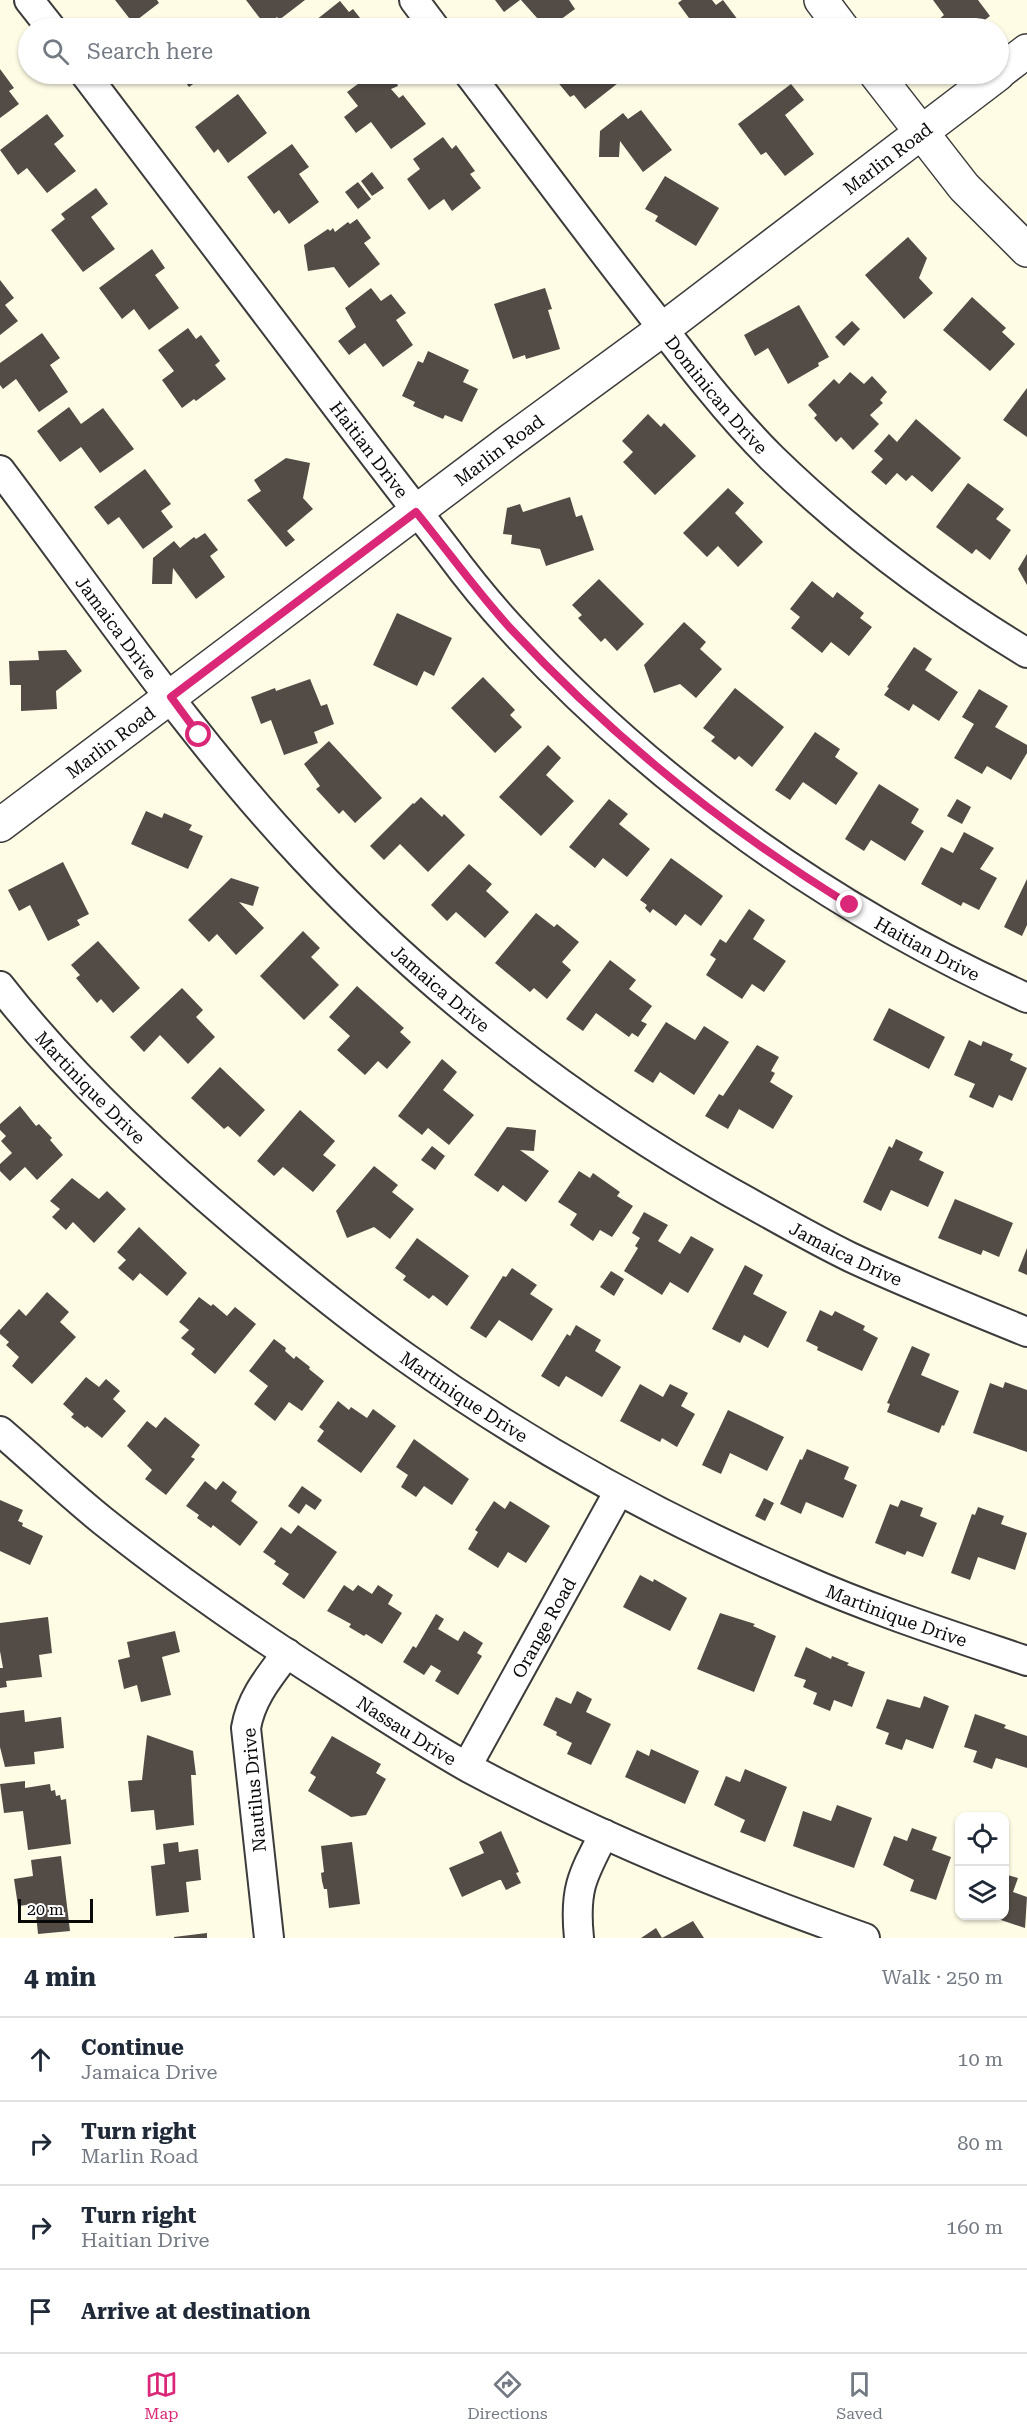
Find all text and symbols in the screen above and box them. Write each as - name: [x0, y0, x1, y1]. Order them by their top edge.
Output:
- search box: [18, 18, 1009, 84]
- icon: search: [39, 35, 72, 68]
- text: Search here: [87, 39, 213, 64]
- street label: Marlin Road: [839, 118, 936, 199]
- street label: Dominican Drive: [661, 331, 772, 458]
- street label: Haitian Drive: [326, 397, 413, 502]
- street label: Marlin Road: [450, 409, 548, 490]
- street label: Jamaica Drive: [72, 572, 162, 683]
- street label: Marlin Road: [62, 701, 159, 782]
- route start: [185, 721, 211, 747]
- route end: [836, 891, 862, 917]
- street label: Haitian Drive: [871, 912, 983, 985]
- street label: Jamaica Drive: [387, 940, 494, 1036]
- street label: Martinique Drive: [31, 1027, 150, 1148]
- street label: Jamaica Drive: [786, 1217, 906, 1290]
- street label: Martinique Drive: [396, 1347, 532, 1446]
- street label: Orange Road: [507, 1573, 580, 1682]
- street label: Martinique Drive: [823, 1580, 970, 1651]
- street label: Nassau Drive: [353, 1691, 461, 1769]
- street label: Nautilus Drive: [238, 1727, 270, 1853]
- map controls: [955, 1812, 1009, 1920]
- button: locate: [955, 1812, 1009, 1866]
- button: layers: [955, 1866, 1009, 1920]
- scale bar: [18, 1896, 93, 1924]
- text: 20 m: [27, 1900, 64, 1919]
- text: 4 min: [24, 1962, 96, 1992]
- text: Walk · 250 m: [882, 1965, 1003, 1989]
- text: Continue: [81, 2035, 184, 2060]
- icon: ahead: [24, 2043, 57, 2076]
- text: 10 m: [957, 2047, 1003, 2071]
- text: Jamaica Drive: [81, 2060, 217, 2084]
- text: Turn right: [81, 2119, 196, 2144]
- icon: right: [24, 2127, 57, 2160]
- text: 80 m: [957, 2131, 1003, 2155]
- text: Marlin Road: [81, 2144, 199, 2168]
- text: Turn right: [81, 2203, 196, 2228]
- icon: right: [24, 2211, 57, 2244]
- text: 160 m: [946, 2215, 1003, 2239]
- text: Haitian Drive: [81, 2228, 210, 2252]
- icon: arrive: [24, 2295, 57, 2328]
- text: Arrive at destination: [81, 2299, 310, 2324]
- tab: Map: [144, 2368, 179, 2423]
- tab: Directions: [467, 2368, 548, 2423]
- tab: Saved: [836, 2368, 883, 2423]

